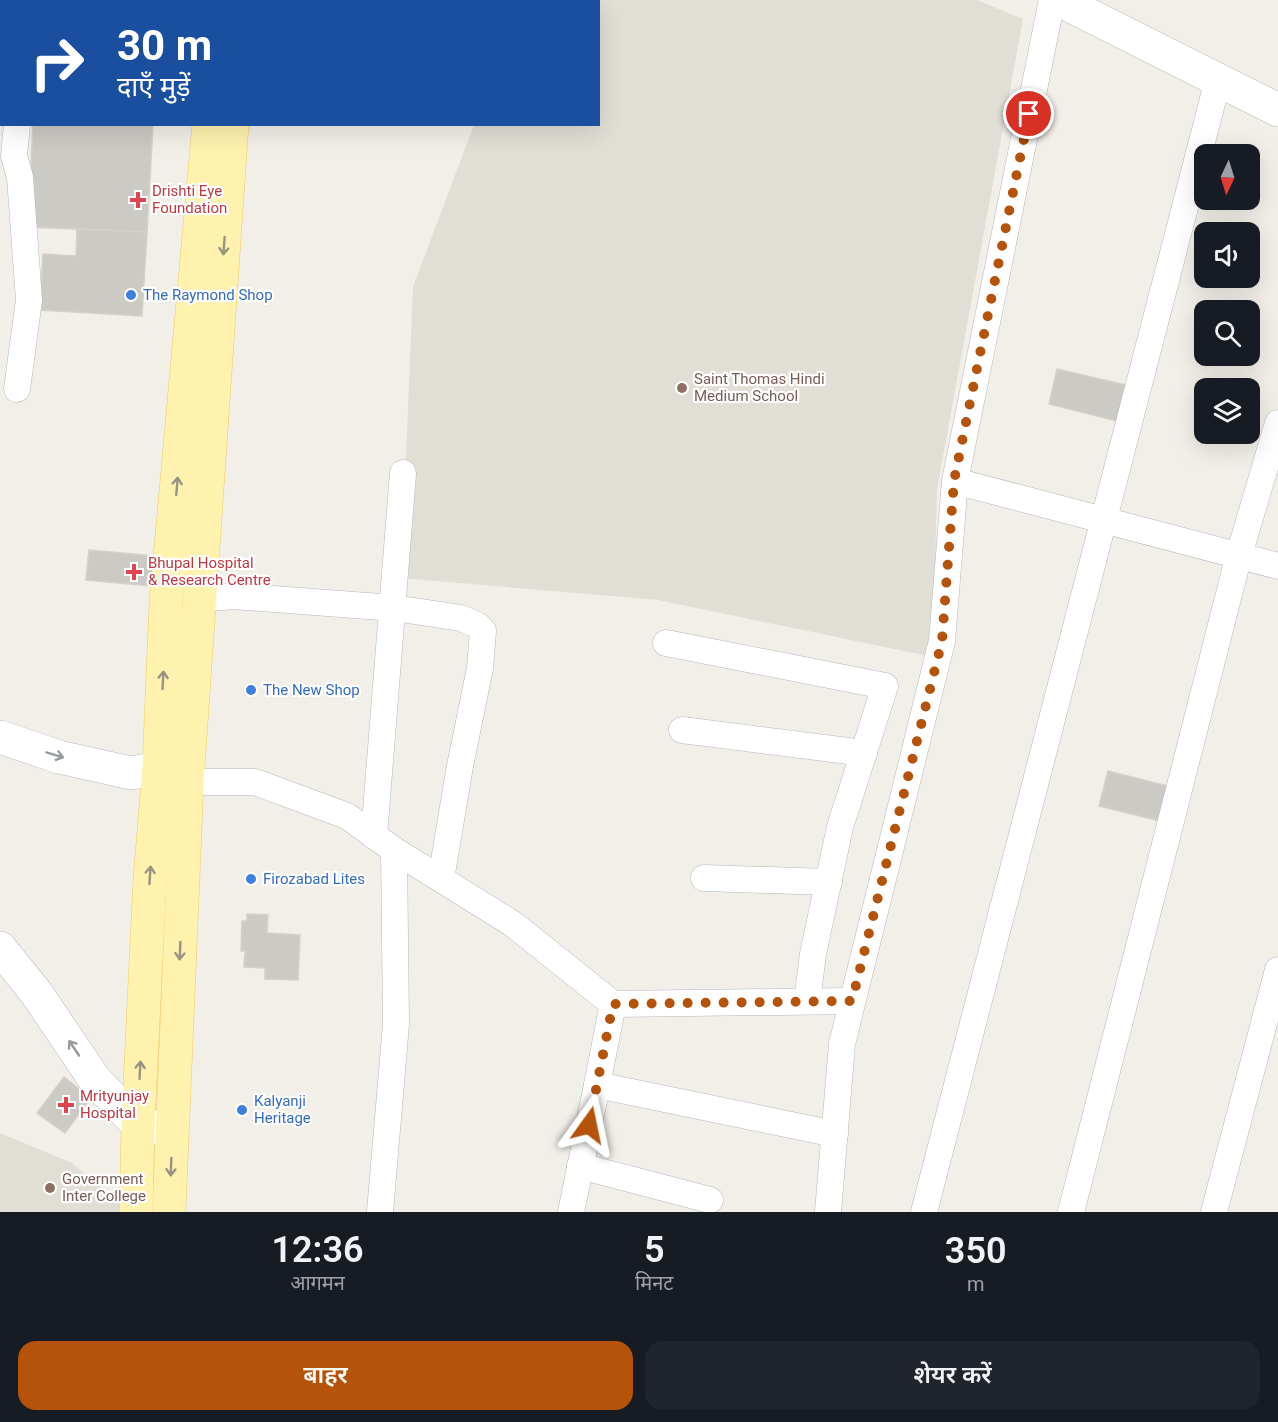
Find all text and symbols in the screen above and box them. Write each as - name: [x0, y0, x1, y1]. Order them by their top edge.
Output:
- text: 30 m: [117, 21, 212, 70]
- icon: right: [18, 24, 96, 102]
- text: दाएँ मुड़ें: [117, 71, 191, 103]
- pin: [1003, 88, 1054, 139]
- icon: arrive: [1012, 97, 1045, 130]
- north arrow: [1194, 144, 1260, 210]
- map controls: [1194, 144, 1260, 444]
- place label: Drishti Eye Foundation: [152, 182, 227, 217]
- marker: Drishti Eye Foundation: [129, 191, 147, 209]
- button: sound: [1194, 222, 1260, 288]
- one-way arrow: [218, 235, 229, 255]
- place label: The Raymond Shop: [143, 286, 273, 304]
- marker: The Raymond Shop: [124, 288, 138, 302]
- button: search: [1194, 300, 1260, 366]
- place label: Saint Thomas Hindi Medium School: [694, 370, 825, 405]
- button: layers: [1194, 378, 1260, 444]
- marker: Saint Thomas Hindi Medium School: [675, 381, 689, 395]
- one-way arrow: [172, 476, 183, 496]
- place label: Bhupal Hospital & Research Centre: [148, 554, 271, 589]
- marker: Bhupal Hospital & Research Centre: [125, 563, 143, 581]
- one-way arrow: [157, 671, 168, 691]
- place label: The New Shop: [263, 681, 360, 699]
- marker: The New Shop: [244, 683, 258, 697]
- one-way arrow: [45, 751, 64, 762]
- one-way arrow: [145, 865, 156, 885]
- place label: Firozabad Lites: [263, 870, 365, 888]
- marker: Firozabad Lites: [244, 872, 258, 886]
- one-way arrow: [174, 941, 185, 961]
- one-way arrow: [67, 1040, 79, 1057]
- one-way arrow: [135, 1060, 146, 1080]
- place label: Mrityunjay Hospital: [80, 1087, 149, 1122]
- place label: Kalyanji Heritage: [254, 1092, 311, 1127]
- position arrow: [557, 1093, 621, 1157]
- marker: Mrityunjay Hospital: [57, 1096, 75, 1114]
- marker: Kalyanji Heritage: [235, 1103, 249, 1117]
- one-way arrow: [165, 1157, 177, 1177]
- place label: Government Inter College: [62, 1170, 146, 1205]
- marker: Government Inter College: [43, 1181, 57, 1195]
- text: 12:36: [271, 1229, 364, 1271]
- text: 5: [644, 1229, 664, 1271]
- text: 350: [945, 1230, 1007, 1272]
- text: आगमन: [290, 1271, 345, 1295]
- text: मिनट: [635, 1271, 673, 1295]
- text: m: [967, 1272, 984, 1296]
- button: बाहर: [18, 1341, 633, 1410]
- button: शेयर करें: [645, 1341, 1260, 1410]

